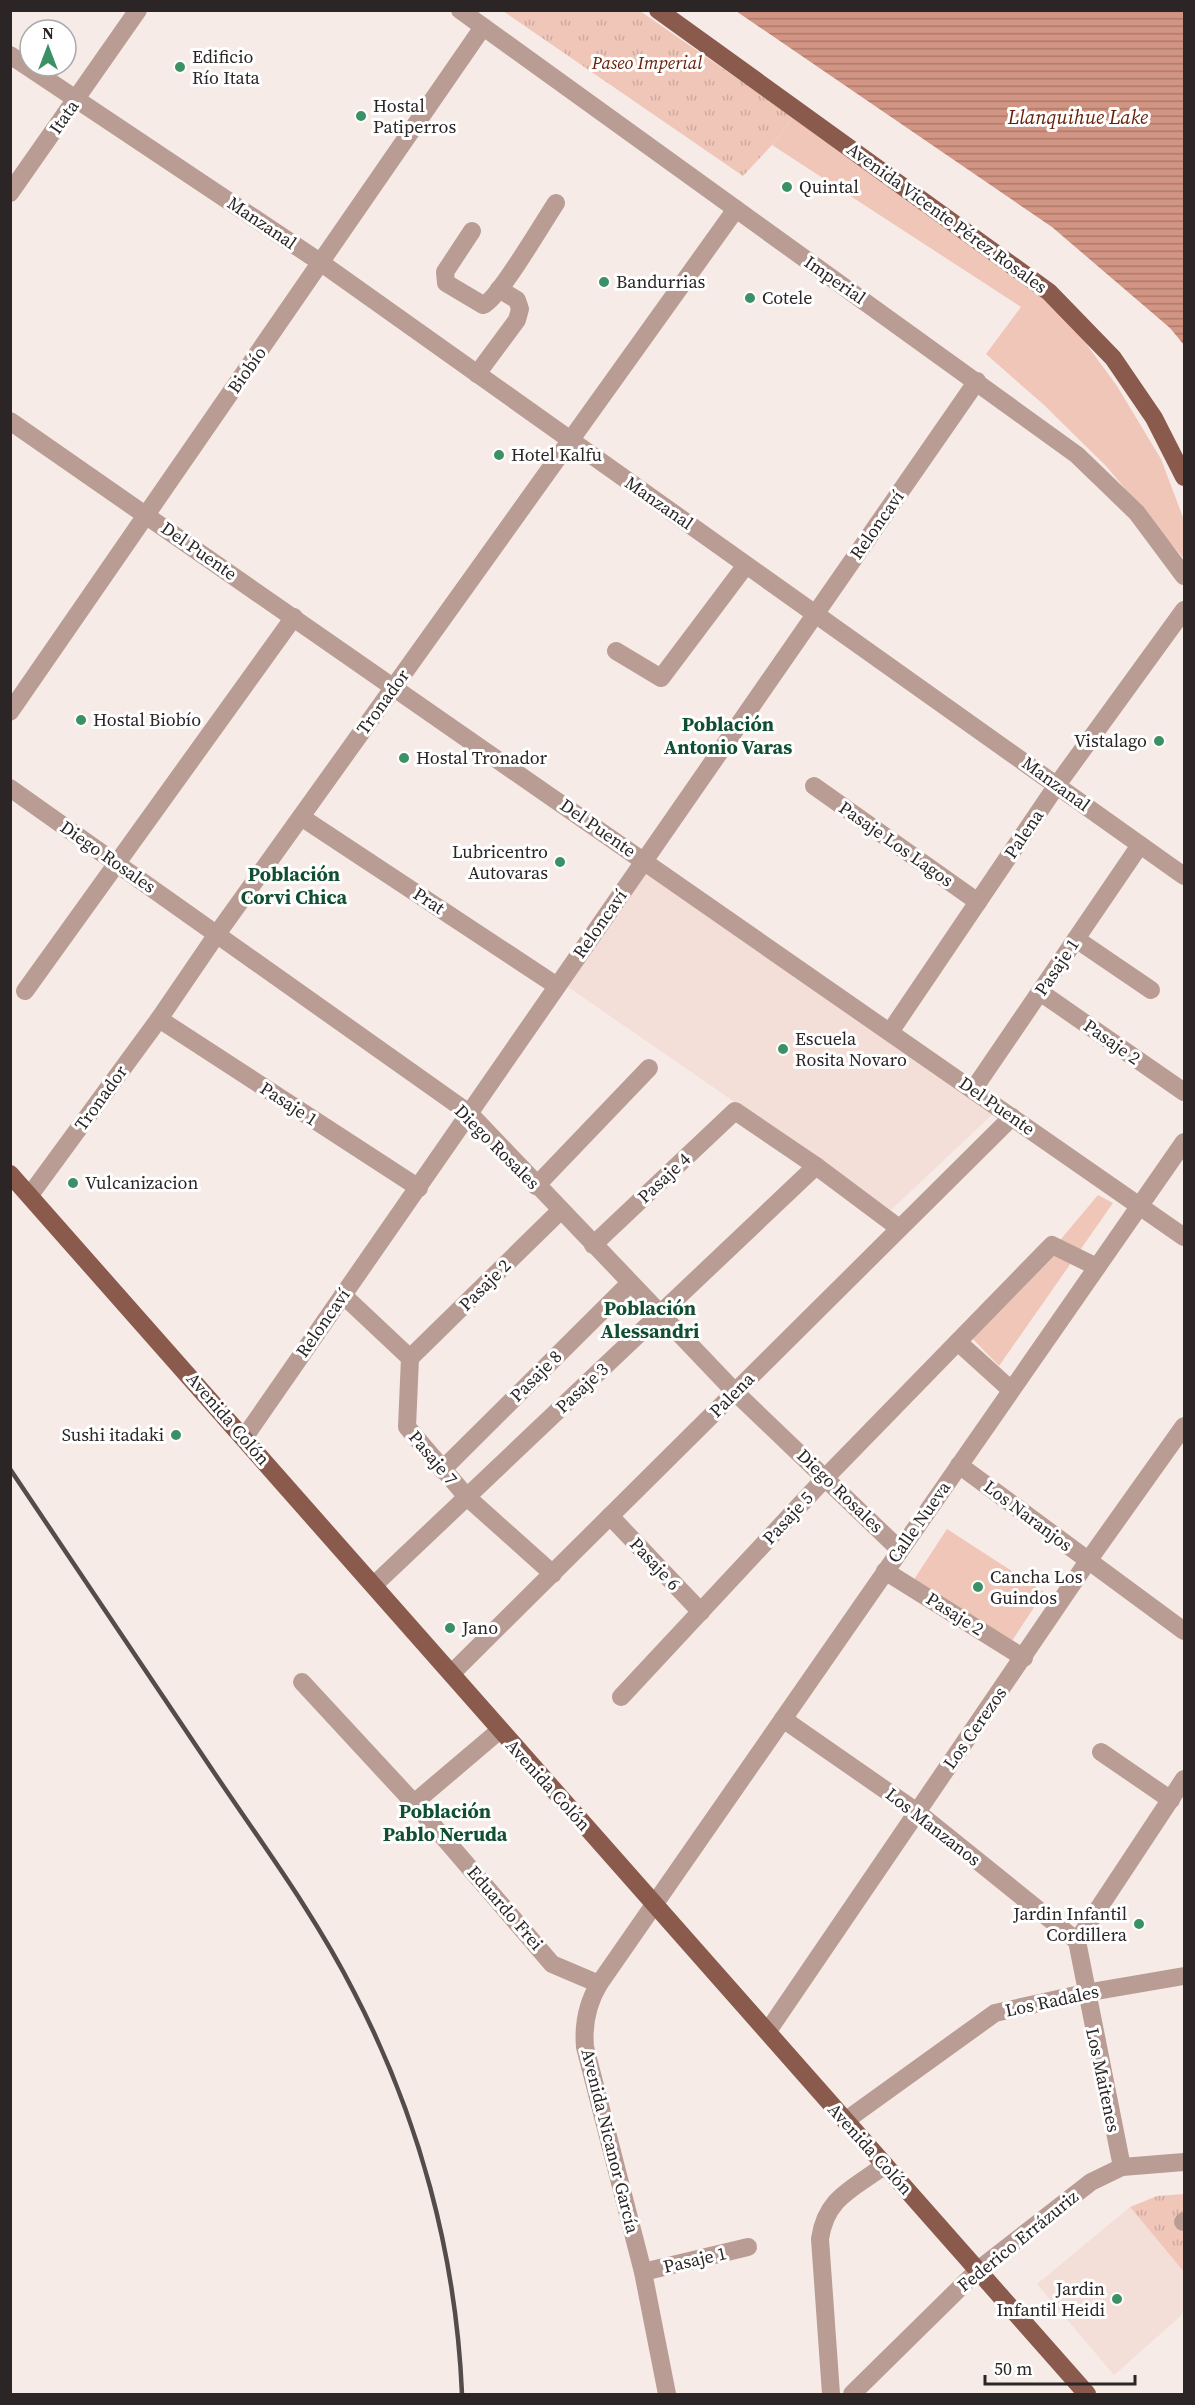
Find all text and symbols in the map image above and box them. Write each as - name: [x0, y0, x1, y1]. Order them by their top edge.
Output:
- north arrow: [18, 18, 78, 78]
- text: N: [42, 22, 54, 44]
- place label: Edificio Río Itata: [192, 44, 261, 90]
- park label: Paseo Imperial: [591, 50, 702, 75]
- marker: Edificio Río Itata: [173, 60, 187, 74]
- place label: Hostal Patiperros: [373, 93, 456, 139]
- street label: Itata: [43, 94, 85, 139]
- water label: Llanquihue Lake: [1007, 103, 1148, 131]
- marker: Hostal Patiperros: [354, 109, 368, 123]
- street label: Avenida Vicente Pérez Rosales: [842, 136, 1053, 299]
- place label: Quintal: [799, 174, 859, 199]
- marker: Quintal: [780, 180, 794, 194]
- street label: Manzanal: [223, 190, 302, 255]
- street label: Imperial: [800, 249, 871, 310]
- place label: Bandurrias: [616, 269, 706, 294]
- marker: Bandurrias: [597, 275, 611, 289]
- place label: Cotele: [762, 285, 812, 310]
- marker: Cotele: [743, 291, 757, 305]
- street label: Biobío: [221, 341, 272, 398]
- place label: Hotel Kalfu: [511, 442, 602, 467]
- marker: Hotel Kalfu: [492, 448, 506, 462]
- street label: Manzanal: [620, 470, 699, 535]
- street label: Reloncaví: [844, 485, 909, 564]
- street label: Del Puente: [156, 515, 242, 586]
- street label: Tronador: [350, 664, 415, 740]
- place label: Hostal Biobío: [93, 707, 201, 732]
- district label: Población Antonio Varas: [664, 710, 792, 761]
- marker: Hostal Biobío: [74, 713, 88, 727]
- place label: Vistalago: [1074, 728, 1147, 753]
- marker: Vistalago: [1152, 734, 1166, 748]
- place label: Hostal Tronador: [416, 745, 548, 770]
- street label: Manzanal: [1017, 750, 1095, 817]
- marker: Hostal Tronador: [397, 751, 411, 765]
- street label: Del Puente: [555, 792, 641, 863]
- street label: Pasaje Los Lagos: [834, 795, 959, 892]
- street label: Palena: [998, 804, 1050, 863]
- street label: Diego Rosales: [56, 814, 161, 899]
- place label: Lubricentro Autovaras: [452, 839, 548, 885]
- marker: Lubricentro Autovaras: [553, 855, 567, 869]
- district label: Población Corvi Chica: [241, 860, 348, 911]
- street label: Prat: [409, 881, 450, 920]
- street label: Reloncaví: [567, 884, 632, 963]
- street label: Pasaje 1: [1028, 933, 1085, 1000]
- street label: Pasaje 2: [1079, 1013, 1146, 1070]
- place label: Escuela Rosita Novaro: [795, 1026, 907, 1072]
- marker: Escuela Rosita Novaro: [776, 1042, 790, 1056]
- street label: Tronador: [68, 1060, 133, 1136]
- street label: Del Puente: [954, 1070, 1040, 1141]
- street label: Pasaje 1: [256, 1076, 323, 1132]
- street label: Diego Rosales: [449, 1098, 546, 1195]
- street label: Pasaje 4: [632, 1147, 696, 1209]
- place label: Vulcanizacion: [85, 1170, 198, 1195]
- marker: Vulcanizacion: [66, 1176, 80, 1190]
- street label: Pasaje 2: [453, 1253, 516, 1316]
- street label: Reloncaví: [290, 1283, 355, 1362]
- district label: Población Alessandri: [601, 1294, 699, 1345]
- street label: Pasaje 8: [504, 1344, 567, 1407]
- street label: Pasaje 3: [550, 1357, 614, 1419]
- street label: Palena: [704, 1366, 760, 1423]
- street label: Avenida Colón: [181, 1367, 276, 1471]
- place label: Sushi itadaki: [62, 1422, 164, 1447]
- street label: Pasaje 7: [403, 1425, 464, 1490]
- marker: Sushi itadaki: [169, 1428, 183, 1442]
- street label: Diego Rosales: [792, 1443, 889, 1538]
- street label: Los Naranjos: [979, 1474, 1078, 1557]
- street label: Calle Nueva: [881, 1475, 956, 1568]
- street label: Pasaje 5: [757, 1486, 819, 1550]
- street label: Pasaje 6: [624, 1532, 686, 1596]
- place label: Cancha Los Guindos: [990, 1564, 1083, 1610]
- marker: Cancha Los Guindos: [971, 1580, 985, 1594]
- street label: Pasaje 2: [921, 1586, 989, 1641]
- place label: Jano: [461, 1615, 498, 1640]
- marker: Jano: [443, 1621, 457, 1635]
- street label: Los Cerezos: [937, 1681, 1012, 1774]
- street label: Avenida Colón: [500, 1733, 596, 1836]
- street label: Los Manzanos: [881, 1782, 986, 1872]
- district label: Población Pablo Neruda: [383, 1797, 508, 1848]
- street label: Eduardo Frei: [462, 1860, 549, 1955]
- place label: Jardin Infantil Cordillera: [1012, 1901, 1128, 1947]
- marker: Jardin Infantil Cordillera: [1132, 1917, 1146, 1931]
- street label: Los Radales: [1003, 1978, 1101, 2023]
- street label: Los Maitenes: [1080, 2025, 1127, 2134]
- street label: Avenida Nicanor García: [575, 2046, 646, 2237]
- street label: Avenida Colón: [822, 2097, 918, 2200]
- street label: Federico Errázuriz: [952, 2184, 1083, 2297]
- street label: Pasaje 1: [661, 2240, 729, 2279]
- place label: Jardin Infantil Heidi: [996, 2276, 1105, 2322]
- marker: Jardin Infantil Heidi: [1110, 2292, 1124, 2306]
- scale bar: [985, 2348, 1135, 2386]
- text: 50 m: [994, 2356, 1032, 2381]

